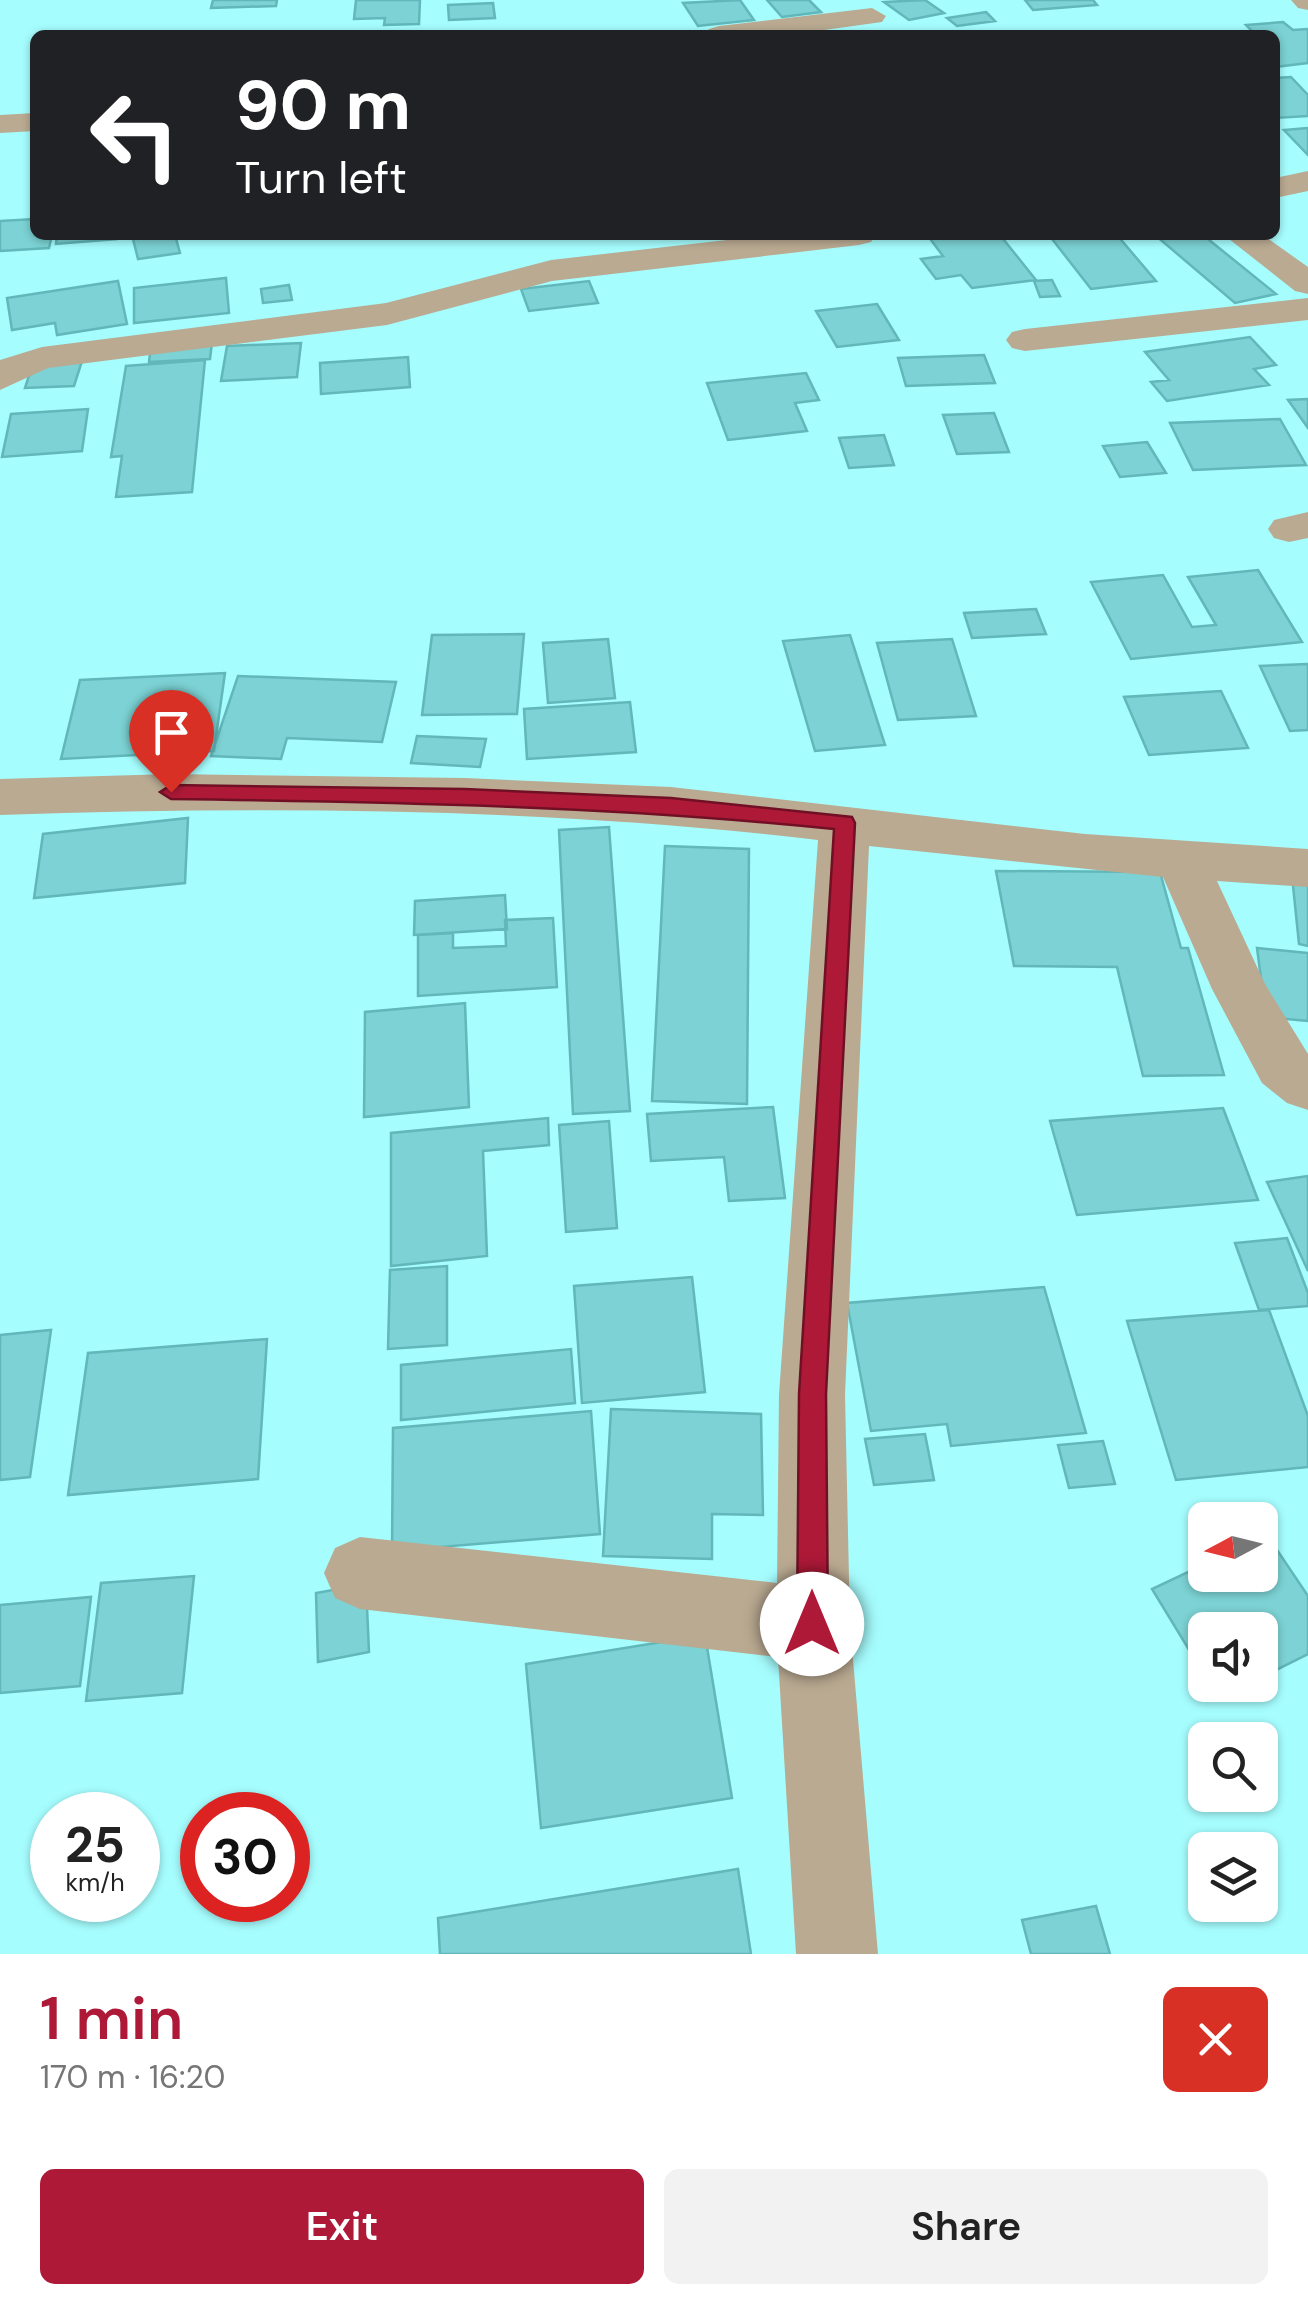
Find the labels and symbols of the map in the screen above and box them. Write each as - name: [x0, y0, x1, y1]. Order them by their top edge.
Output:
- pin: [129, 690, 214, 793]
- north arrow: [1188, 1502, 1278, 1592]
- position arrow: [760, 1572, 864, 1676]
- speed limit sign: 30: [180, 1792, 310, 1922]

